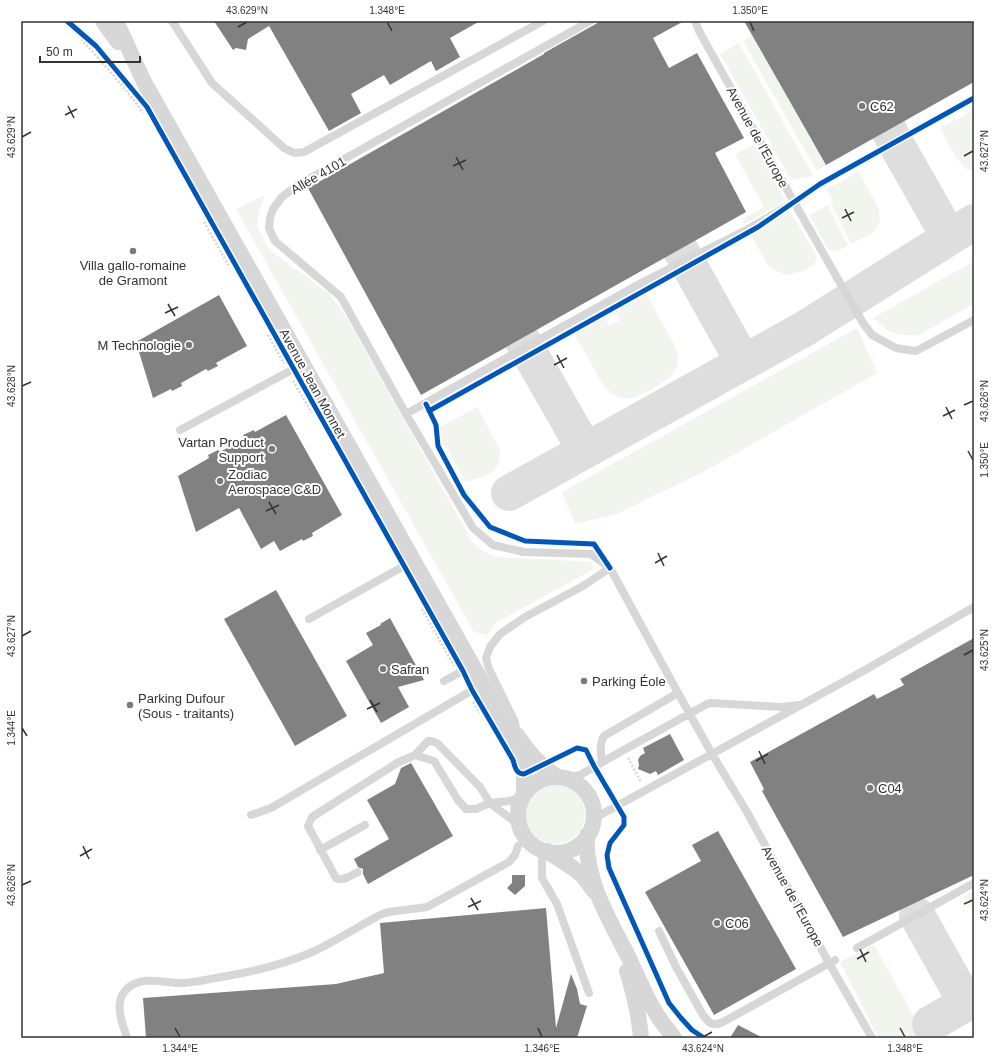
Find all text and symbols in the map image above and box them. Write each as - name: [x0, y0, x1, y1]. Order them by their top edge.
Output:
- text: 43.629°N: [226, 5, 268, 16]
- text: 1.348°E: [369, 5, 405, 16]
- text: 1.350°E: [732, 5, 768, 16]
- scale bar: [40, 38, 140, 64]
- text: 50 m: [46, 45, 73, 59]
- street label: Avenue de l'Europe: [724, 84, 791, 190]
- place label: C62: [870, 99, 894, 114]
- marker: C62: [857, 101, 867, 111]
- text: 43.629°N: [6, 116, 17, 158]
- text: 43.627°N: [979, 130, 990, 172]
- street label: Allée 4101: [288, 154, 349, 197]
- marker: Villa gallo-romaine de Gramont: [128, 246, 138, 256]
- place label: Villa gallo-romaine de Gramont: [80, 258, 186, 288]
- street label: Avenue Jean Monnet: [276, 326, 349, 441]
- place label: M Technologie: [97, 338, 181, 353]
- marker: M Technologie: [184, 340, 194, 350]
- text: 43.628°N: [6, 365, 17, 407]
- text: 43.626°N: [979, 380, 990, 422]
- place label: Vartan Product Support: [178, 435, 264, 465]
- text: 1.350°E: [979, 442, 990, 478]
- marker: Vartan Product Support: [267, 444, 277, 454]
- place label: Zodiac Aerospace C&D: [228, 467, 321, 497]
- marker: Zodiac Aerospace C&D: [215, 476, 225, 486]
- text: 43.627°N: [6, 615, 17, 657]
- text: 43.625°N: [979, 629, 990, 671]
- place label: Safran: [391, 662, 429, 677]
- marker: Safran: [378, 664, 388, 674]
- place label: Parking Éole: [592, 674, 666, 689]
- marker: Parking Éole: [579, 676, 589, 686]
- place label: Parking Dufour (Sous - traitants): [138, 691, 234, 721]
- marker: Parking Dufour (Sous - traitants): [125, 700, 135, 710]
- text: 1.344°E: [6, 710, 17, 746]
- place label: C04: [878, 781, 902, 796]
- marker: C04: [865, 783, 875, 793]
- street label: Avenue de l'Europe: [759, 843, 826, 949]
- text: 43.626°N: [6, 864, 17, 906]
- text: 43.624°N: [979, 879, 990, 921]
- place label: C06: [725, 916, 749, 931]
- marker: C06: [712, 918, 722, 928]
- text: 1.344°E: [162, 1043, 198, 1054]
- text: 1.346°E: [524, 1043, 560, 1054]
- text: 43.624°N: [682, 1043, 724, 1054]
- text: 1.348°E: [887, 1043, 923, 1054]

